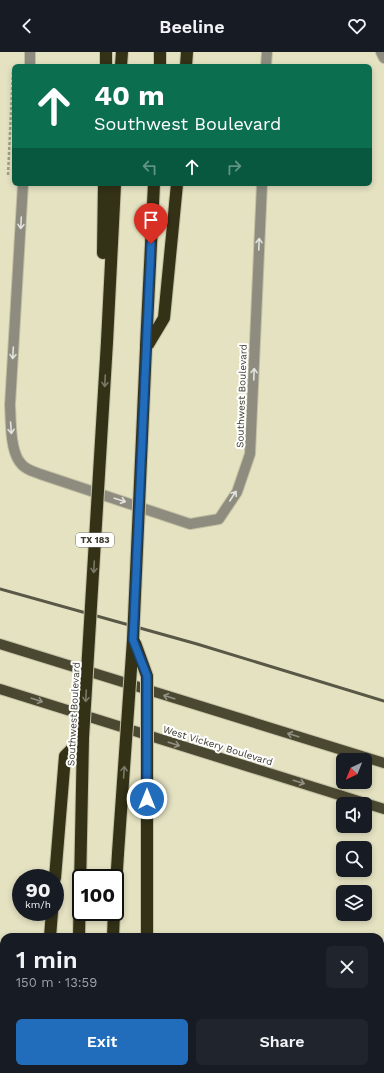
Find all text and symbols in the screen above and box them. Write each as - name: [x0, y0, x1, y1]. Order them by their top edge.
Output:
- icon: back: [16, 15, 38, 37]
- icon: heart: [346, 15, 368, 37]
- text: Beeline: [159, 16, 225, 37]
- text: 40 m: [94, 79, 164, 112]
- icon: ahead: [28, 80, 80, 132]
- text: Southwest Boulevard: [94, 113, 281, 134]
- icon: left: [139, 156, 161, 178]
- icon: ahead: [181, 156, 203, 178]
- icon: right: [223, 156, 245, 178]
- pin: [134, 203, 168, 244]
- icon: arrive: [140, 209, 162, 231]
- one-way arrow: [17, 216, 24, 229]
- one-way arrow: [255, 238, 263, 251]
- street label: Southwest Boulevard: [234, 344, 249, 448]
- one-way arrow: [9, 346, 17, 359]
- one-way arrow: [250, 368, 257, 381]
- one-way arrow: [101, 374, 108, 387]
- one-way arrow: [8, 421, 15, 434]
- one-way arrow: [229, 491, 238, 502]
- one-way arrow: [113, 497, 125, 505]
- road number: TX 183: [76, 533, 114, 547]
- one-way arrow: [90, 560, 97, 573]
- street label: Southwest Boulevard: [65, 662, 82, 766]
- one-way arrow: [82, 689, 90, 702]
- one-way arrow: [163, 693, 176, 700]
- one-way arrow: [31, 697, 43, 705]
- street label: West Vickery Boulevard: [162, 724, 274, 767]
- one-way arrow: [287, 731, 300, 738]
- one-way arrow: [168, 741, 181, 748]
- north arrow: [336, 753, 372, 789]
- map controls: [336, 753, 372, 921]
- one-way arrow: [120, 766, 127, 779]
- position arrow: [126, 778, 168, 820]
- one-way arrow: [292, 779, 305, 786]
- button: sound: [336, 797, 372, 833]
- button: search: [336, 841, 372, 877]
- speed limit sign: 100: [72, 869, 124, 921]
- text: 90: [25, 878, 51, 902]
- button: layers: [336, 885, 372, 921]
- text: km/h: [25, 899, 51, 910]
- text: 1 min: [16, 946, 78, 974]
- button: close: [326, 946, 368, 988]
- text: 150 m · 13:59: [16, 975, 97, 990]
- button: Exit: [16, 1019, 188, 1065]
- button: Share: [196, 1019, 368, 1065]

